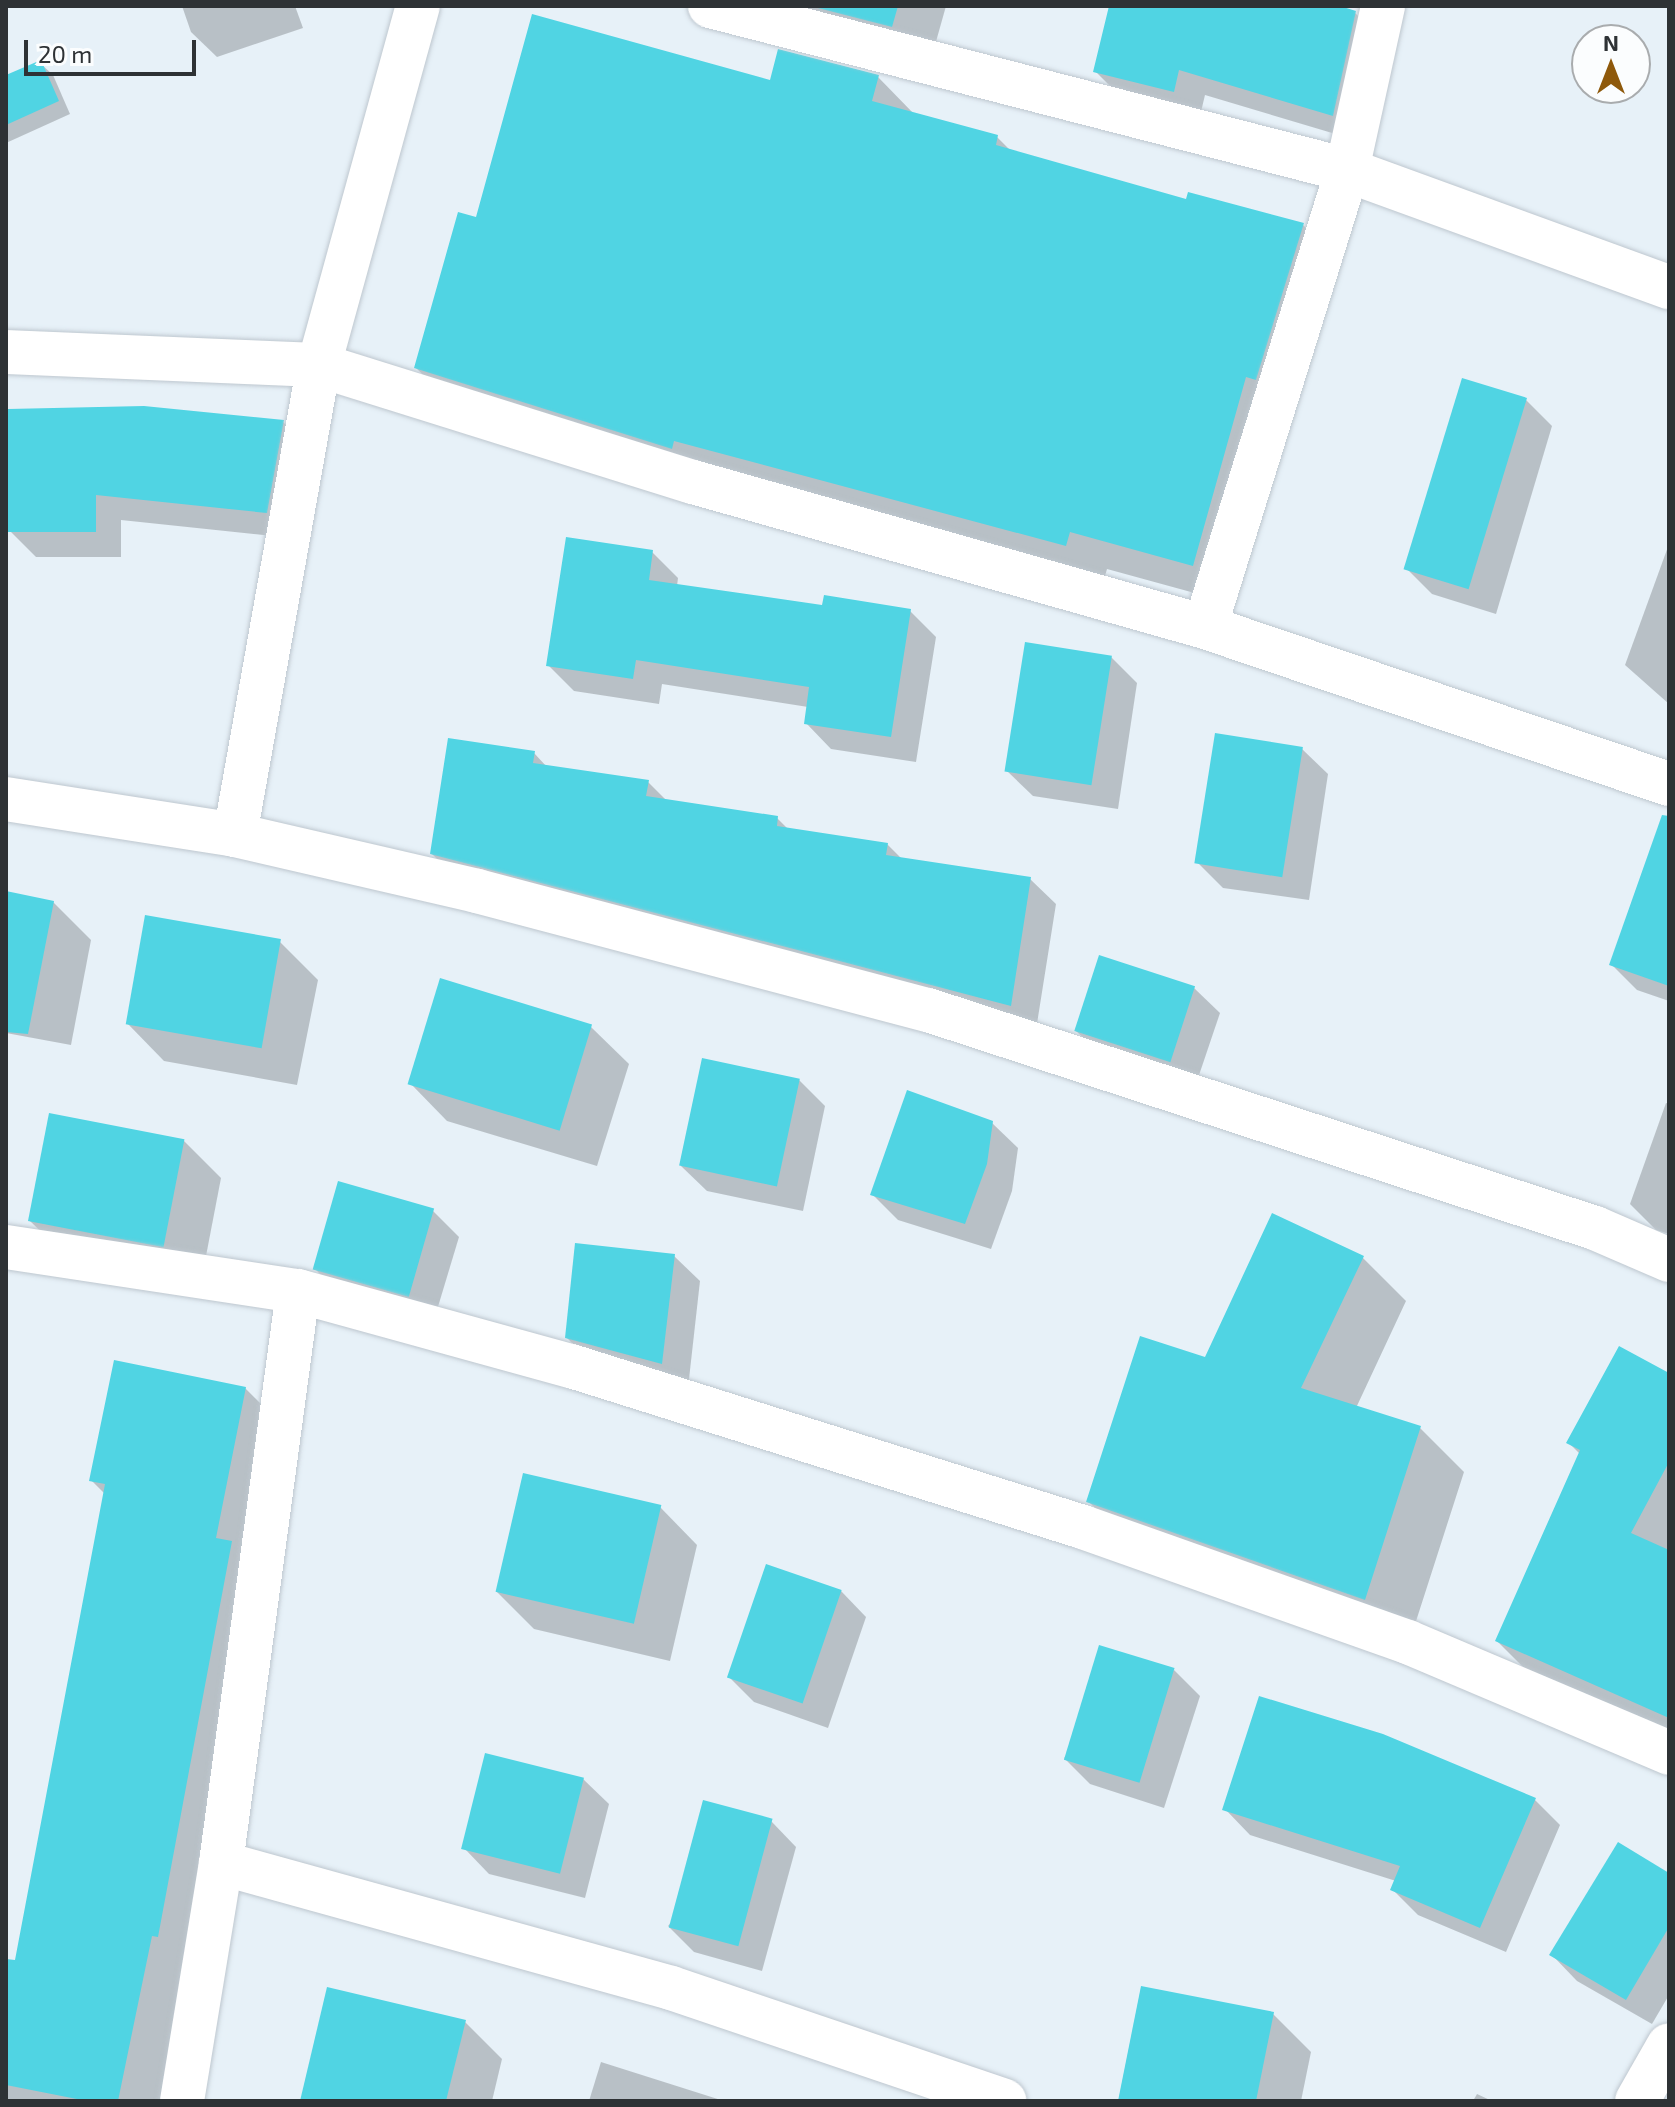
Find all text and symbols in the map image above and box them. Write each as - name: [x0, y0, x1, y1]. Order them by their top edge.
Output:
- scale bar: [28, 24, 200, 74]
- north arrow: [1571, 24, 1651, 104]
- text: N: [1603, 29, 1619, 55]
- text: 20 m: [38, 39, 92, 68]

